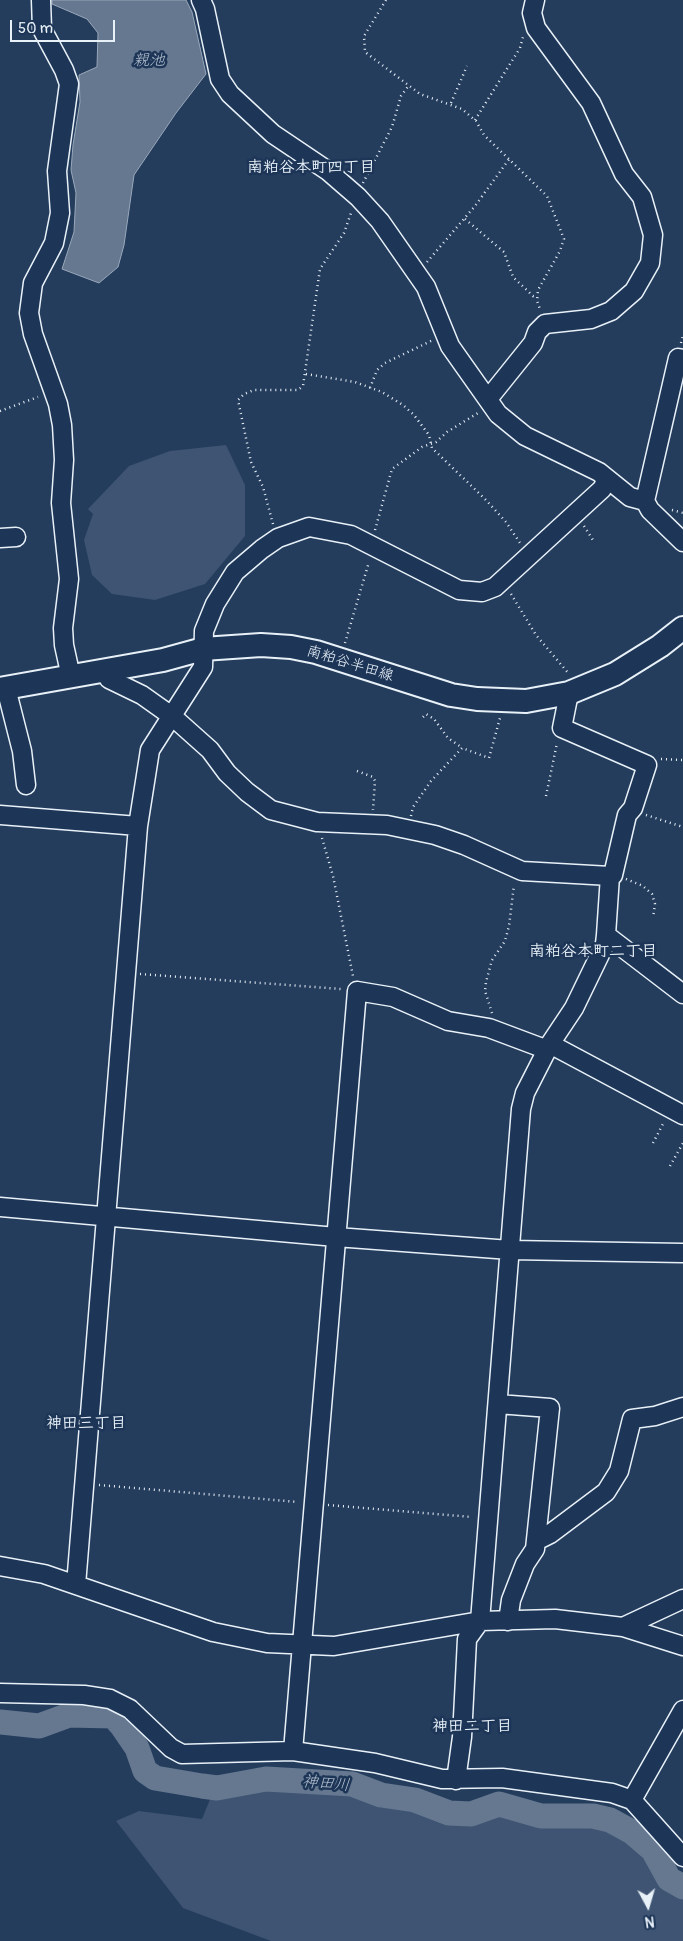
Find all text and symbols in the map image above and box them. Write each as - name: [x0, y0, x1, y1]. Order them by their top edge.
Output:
- scale bar: [12, 10, 118, 42]
- text: 50 m: [18, 19, 53, 38]
- water label: 親池: [133, 51, 165, 71]
- district label: 南粕谷本町四丁目: [247, 158, 375, 178]
- street label: 南粕谷半田線: [304, 642, 396, 686]
- district label: 南粕谷本町二丁目: [529, 942, 657, 962]
- district label: 神田三丁目: [46, 1414, 126, 1434]
- district label: 神田二丁目: [432, 1717, 512, 1737]
- water label: 神田川: [301, 1772, 351, 1796]
- north arrow: [623, 1881, 673, 1931]
- text: N: [644, 1912, 655, 1930]

